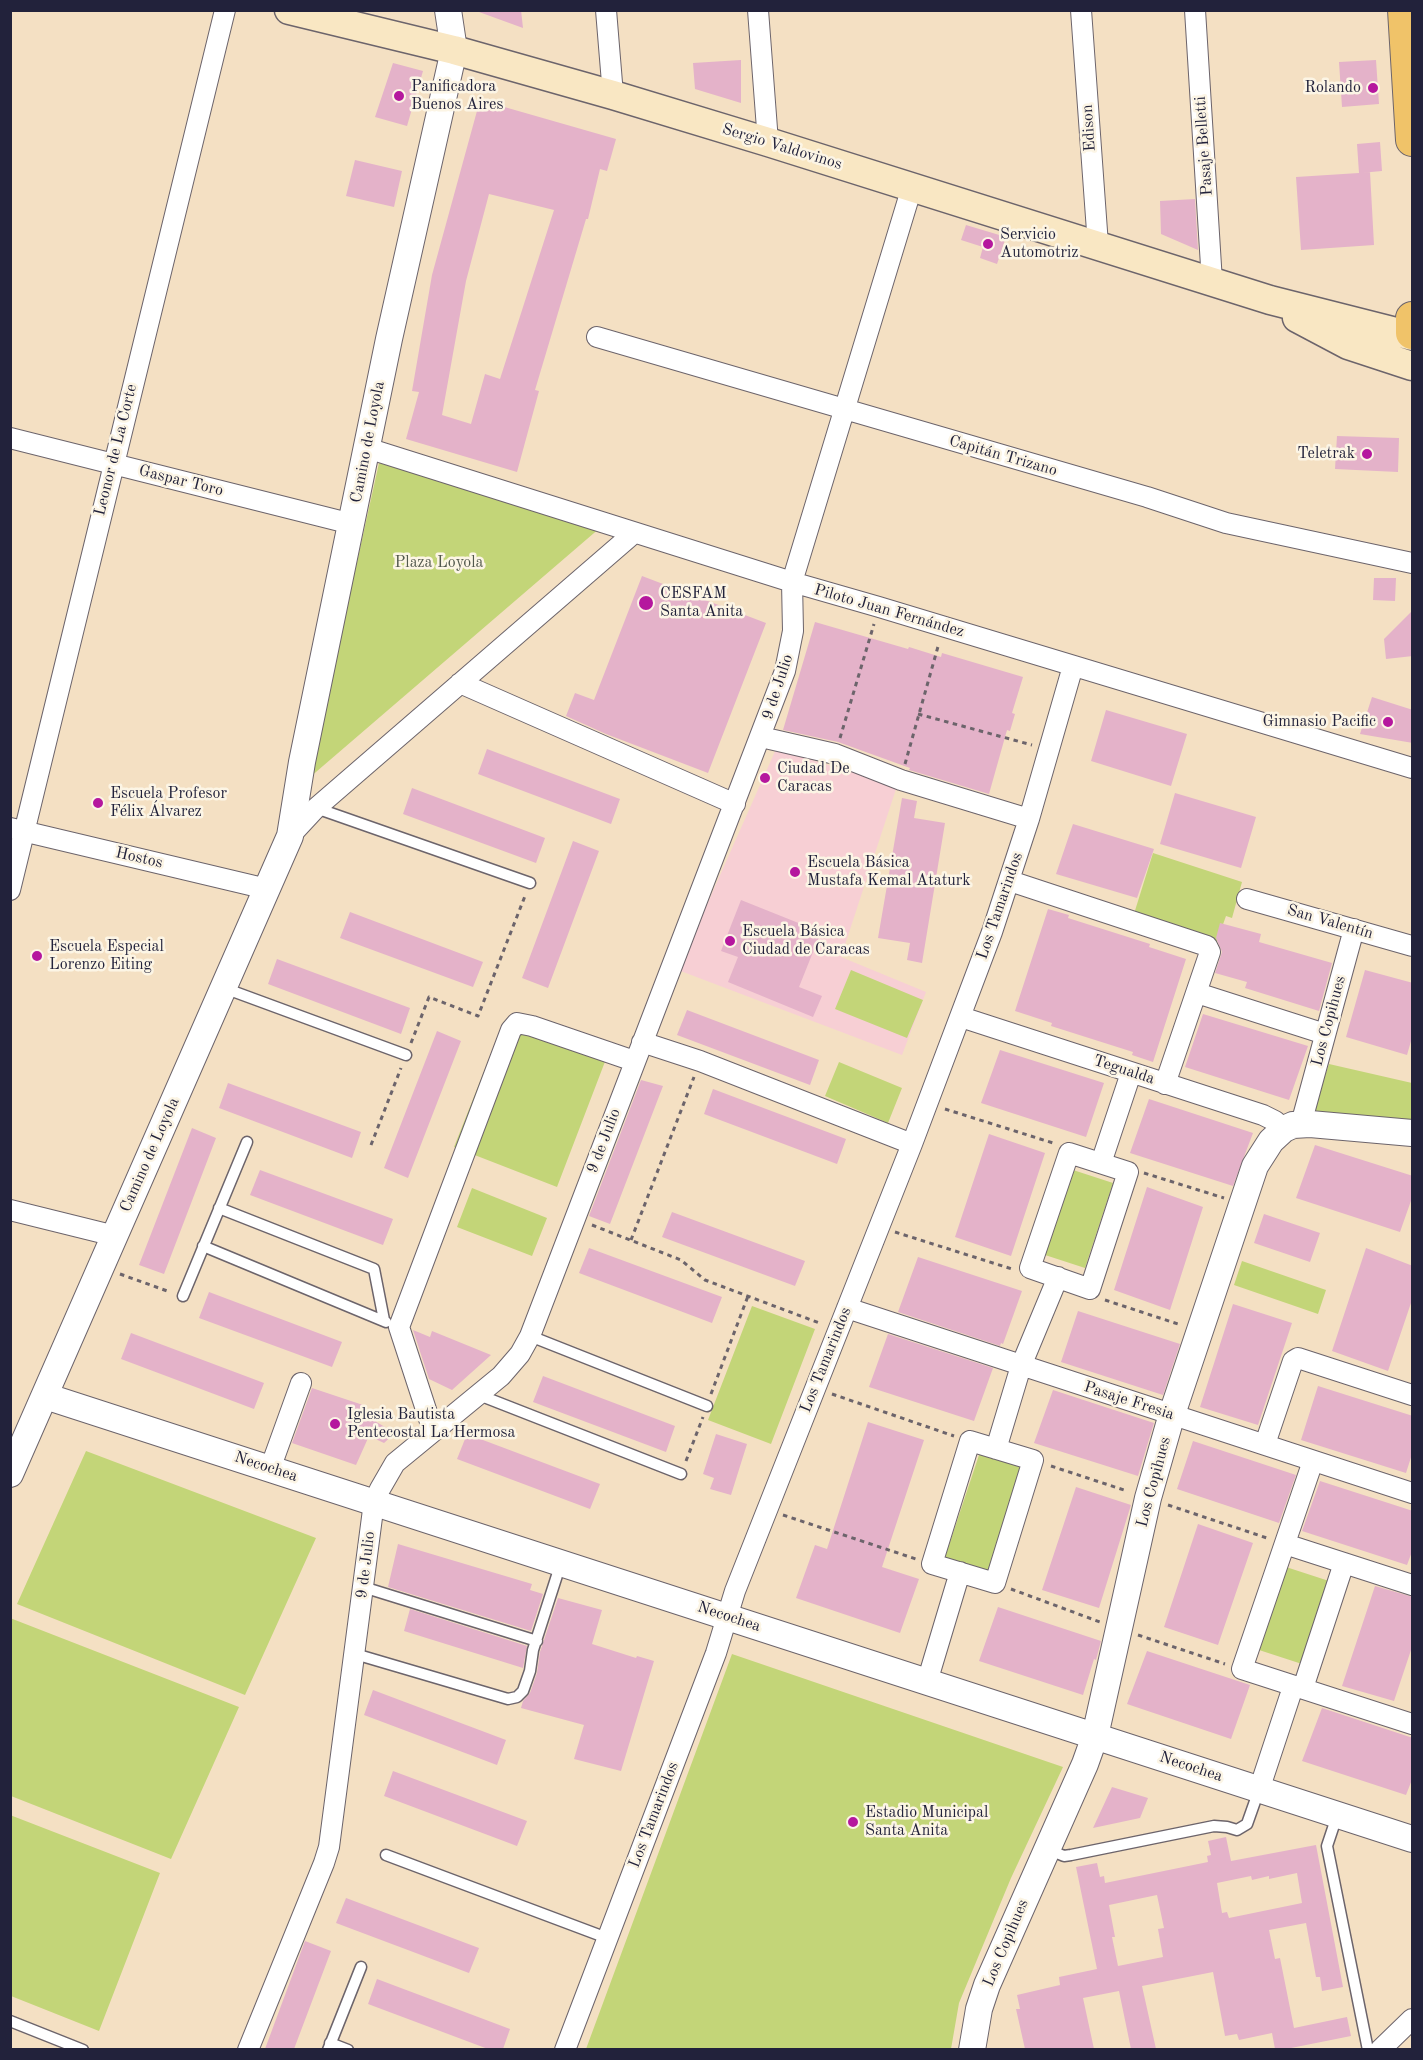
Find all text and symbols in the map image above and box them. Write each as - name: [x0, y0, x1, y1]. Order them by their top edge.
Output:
- place label: Panificadora Buenos Aires: [411, 77, 503, 115]
- place label: Rolando: [1304, 78, 1361, 98]
- marker: Rolando: [1366, 81, 1380, 95]
- marker: Panificadora Buenos Aires: [392, 89, 406, 103]
- street label: Pasaje Belletti: [1191, 96, 1217, 196]
- street label: Edison: [1078, 104, 1100, 152]
- street label: Sergio Valdovinos: [720, 120, 844, 174]
- place label: Servicio Automotriz: [1000, 225, 1078, 263]
- marker: Servicio Automotriz: [981, 237, 995, 251]
- street label: Camino de Loyola: [347, 380, 389, 504]
- street label: Leonor de La Corte: [90, 382, 142, 518]
- street label: Capitán Trizano: [947, 431, 1059, 481]
- place label: Teletrak: [1297, 444, 1355, 464]
- marker: Teletrak: [1360, 447, 1374, 461]
- street label: Gaspar Toro: [137, 461, 225, 501]
- park label: Plaza Loyola: [394, 553, 484, 573]
- street label: Piloto Juan Fernández: [812, 580, 966, 642]
- place label: CESFAM Santa Anita: [660, 584, 743, 622]
- marker: CESFAM Santa Anita: [637, 594, 655, 612]
- street label: 9 de Julio: [758, 652, 798, 722]
- place label: Gimnasio Pacific: [1262, 712, 1376, 732]
- marker: Gimnasio Pacific: [1381, 715, 1395, 729]
- place label: Ciudad De Caracas: [777, 759, 850, 797]
- marker: Ciudad De Caracas: [758, 771, 772, 785]
- place label: Escuela Profesor Félix Álvarez: [110, 784, 227, 822]
- marker: Escuela Profesor Félix Álvarez: [91, 796, 105, 810]
- street label: Hostos: [113, 843, 165, 873]
- street label: Los Tamarindos: [973, 850, 1027, 962]
- place label: Escuela Básica Mustafa Kemal Ataturk: [807, 853, 971, 891]
- marker: Escuela Básica Mustafa Kemal Ataturk: [788, 865, 802, 879]
- street label: San Valentín: [1285, 901, 1375, 943]
- place label: Escuela Básica Ciudad de Caracas: [742, 922, 870, 960]
- marker: Escuela Básica Ciudad de Caracas: [723, 934, 737, 948]
- place label: Escuela Especial Lorenzo Eiting: [49, 937, 164, 975]
- marker: Escuela Especial Lorenzo Eiting: [30, 949, 44, 963]
- street label: Los Copihues: [1308, 974, 1350, 1068]
- street label: Tegualda: [1091, 1051, 1157, 1089]
- street label: Camino de Loyola: [116, 1095, 184, 1215]
- street label: 9 de Julio: [583, 1106, 625, 1176]
- street label: Los Tamarindos: [796, 1305, 856, 1415]
- street label: Pasaje Fresia: [1081, 1377, 1177, 1425]
- place label: Iglesia Bautista Pentecostal La Hermosa: [347, 1405, 515, 1443]
- marker: Iglesia Bautista Pentecostal La Hermosa: [328, 1417, 342, 1431]
- street label: Los Copihues: [1133, 1435, 1175, 1529]
- street label: Necochea: [232, 1448, 300, 1486]
- street label: 9 de Julio: [352, 1530, 380, 1600]
- street label: Necochea: [695, 1598, 763, 1636]
- street label: Necochea: [1157, 1748, 1225, 1786]
- street label: Los Tamarindos: [625, 1759, 683, 1871]
- place label: Estadio Municipal Santa Anita: [865, 1803, 988, 1841]
- marker: Estadio Municipal Santa Anita: [846, 1815, 860, 1829]
- street label: Los Copihues: [979, 1896, 1033, 1990]

